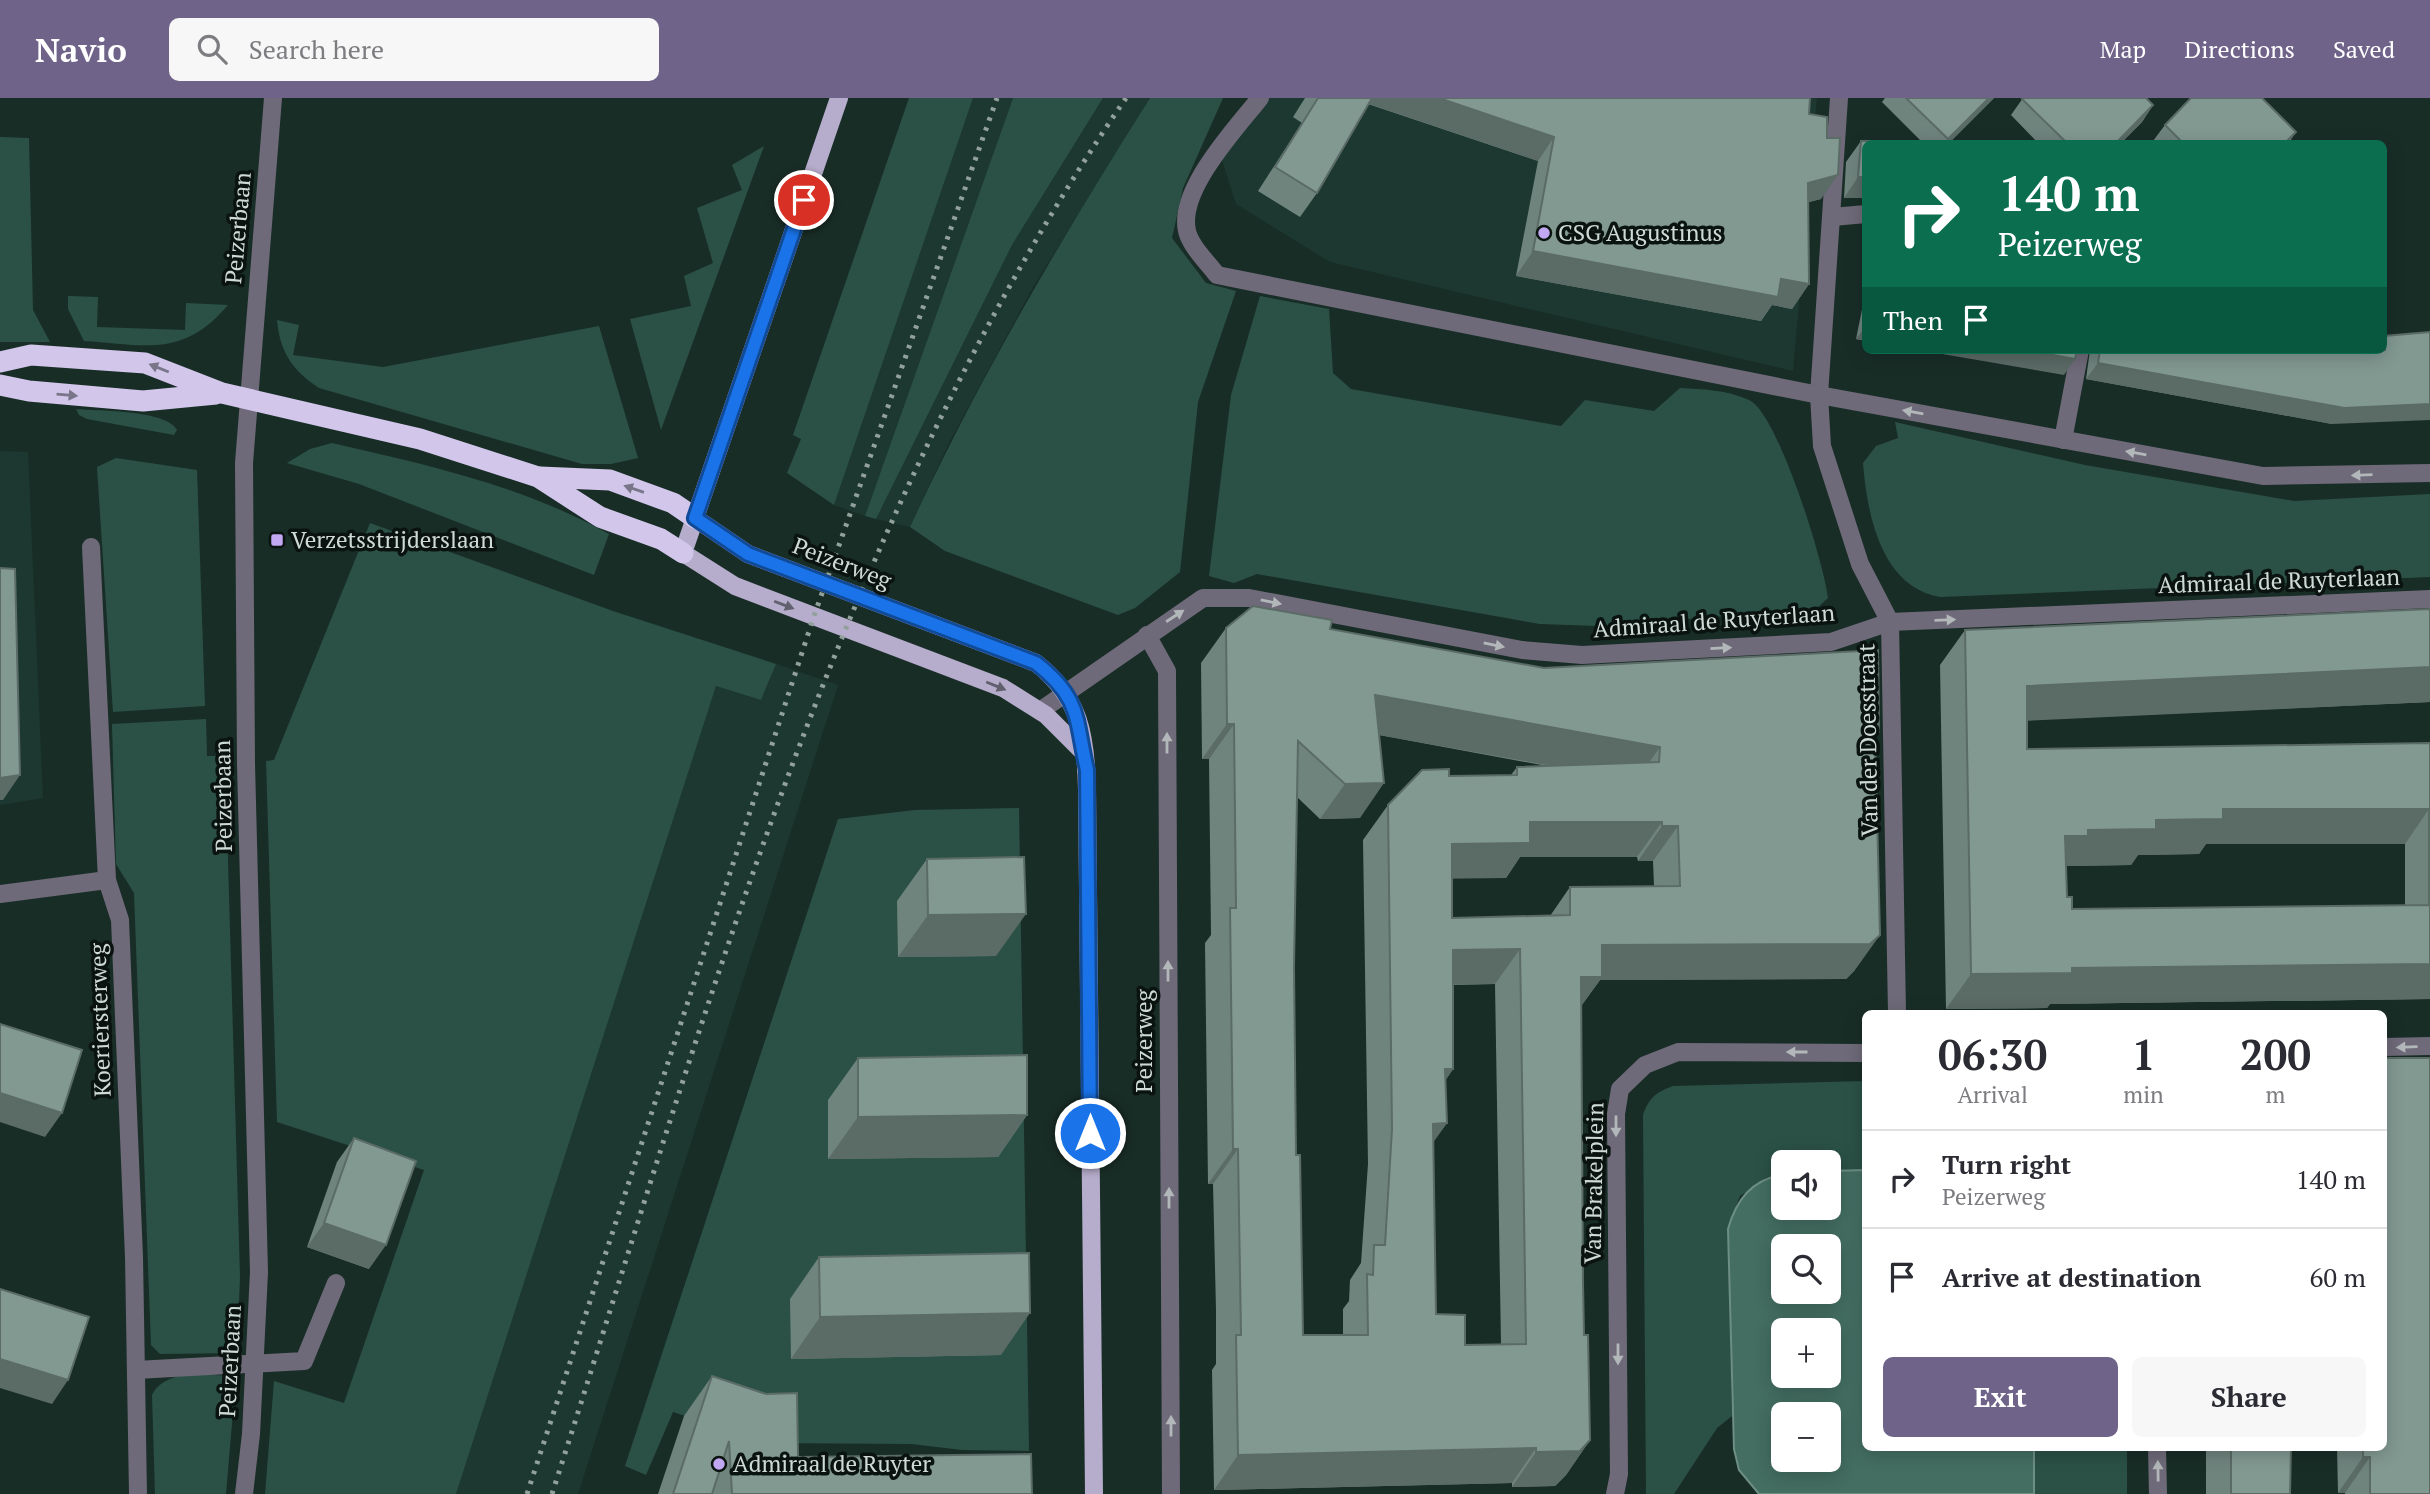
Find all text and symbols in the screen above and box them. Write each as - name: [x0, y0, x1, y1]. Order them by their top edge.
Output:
- search box: [169, 18, 659, 81]
- text: Navio: [35, 28, 127, 71]
- icon: search: [193, 30, 231, 68]
- text: Search here: [249, 32, 384, 66]
- text: Map: [2100, 33, 2146, 65]
- text: Directions: [2184, 33, 2295, 65]
- text: Saved: [2333, 33, 2395, 65]
- text: 140 m: [1998, 160, 2140, 225]
- icon: right: [1883, 168, 1974, 259]
- street label: Peizerbaan: [217, 170, 258, 285]
- pin: [774, 170, 834, 230]
- icon: arrive: [785, 181, 823, 219]
- place label: CSG Augustinus: [1558, 217, 1723, 248]
- text: Peizerweg: [1998, 223, 2142, 265]
- marker: CSG Augustinus: [1536, 225, 1552, 241]
- icon: arrive: [1957, 301, 1995, 339]
- text: Then: [1883, 303, 1943, 337]
- one-way arrow: [148, 362, 169, 373]
- one-way arrow: [57, 390, 79, 401]
- one-way arrow: [1902, 406, 1924, 417]
- one-way arrow: [2125, 447, 2147, 458]
- one-way arrow: [2351, 469, 2373, 481]
- one-way arrow: [623, 483, 644, 494]
- place label: Verzetsstrijderslaan: [291, 524, 494, 555]
- street label: Peizerweg: [788, 530, 897, 596]
- marker: Verzetsstrijderslaan: [269, 532, 285, 548]
- street label: Admiraal de Ruyterlaan: [2158, 561, 2401, 600]
- one-way arrow: [1260, 597, 1282, 608]
- street label: Admiraal de Ruyterlaan: [1592, 597, 1836, 644]
- one-way arrow: [773, 599, 794, 610]
- one-way arrow: [1165, 610, 1185, 623]
- one-way arrow: [1934, 614, 1956, 625]
- one-way arrow: [1483, 640, 1505, 651]
- one-way arrow: [1710, 642, 1732, 653]
- street label: Van der Doesstraat: [1850, 643, 1885, 837]
- one-way arrow: [986, 681, 1007, 692]
- one-way arrow: [1161, 732, 1173, 754]
- street label: Peizerbaan: [206, 739, 239, 852]
- street label: Koeriersterweg: [81, 942, 118, 1097]
- one-way arrow: [1162, 960, 1174, 982]
- street label: Peizerweg: [1128, 988, 1159, 1093]
- text: 06:30: [1938, 1026, 2047, 1082]
- text: 1: [2132, 1026, 2155, 1082]
- text: 200: [2240, 1026, 2311, 1082]
- one-way arrow: [2396, 1041, 2418, 1052]
- one-way arrow: [1786, 1046, 1808, 1058]
- text: Arrival: [1957, 1079, 2028, 1110]
- text: min: [2123, 1079, 2164, 1110]
- text: m: [2265, 1079, 2285, 1110]
- position arrow: [1053, 1096, 1127, 1170]
- street label: Van Brakelplein: [1577, 1102, 1610, 1264]
- one-way arrow: [1610, 1116, 1622, 1138]
- text: Turn right: [1942, 1147, 2071, 1181]
- map controls: [1771, 1150, 1841, 1472]
- button: sound: [1771, 1150, 1841, 1220]
- icon: right: [1883, 1160, 1921, 1198]
- text: 140 m: [2296, 1162, 2366, 1196]
- text: Peizerweg: [1942, 1181, 2045, 1212]
- one-way arrow: [1163, 1187, 1175, 1209]
- button: search: [1771, 1234, 1841, 1304]
- icon: arrive: [1883, 1258, 1921, 1296]
- text: Arrive at destination: [1942, 1260, 2201, 1294]
- text: 60 m: [2310, 1260, 2366, 1294]
- street label: Peizerbaan: [211, 1304, 248, 1418]
- button: +: [1771, 1318, 1841, 1388]
- one-way arrow: [1612, 1343, 1624, 1365]
- button: Exit: [1883, 1357, 2118, 1437]
- button: Share: [2132, 1357, 2366, 1437]
- button: −: [1771, 1402, 1841, 1472]
- one-way arrow: [1165, 1415, 1177, 1437]
- place label: Admiraal de Ruyter: [733, 1448, 931, 1479]
- marker: Admiraal de Ruyter: [711, 1456, 727, 1472]
- one-way arrow: [2152, 1459, 2164, 1481]

